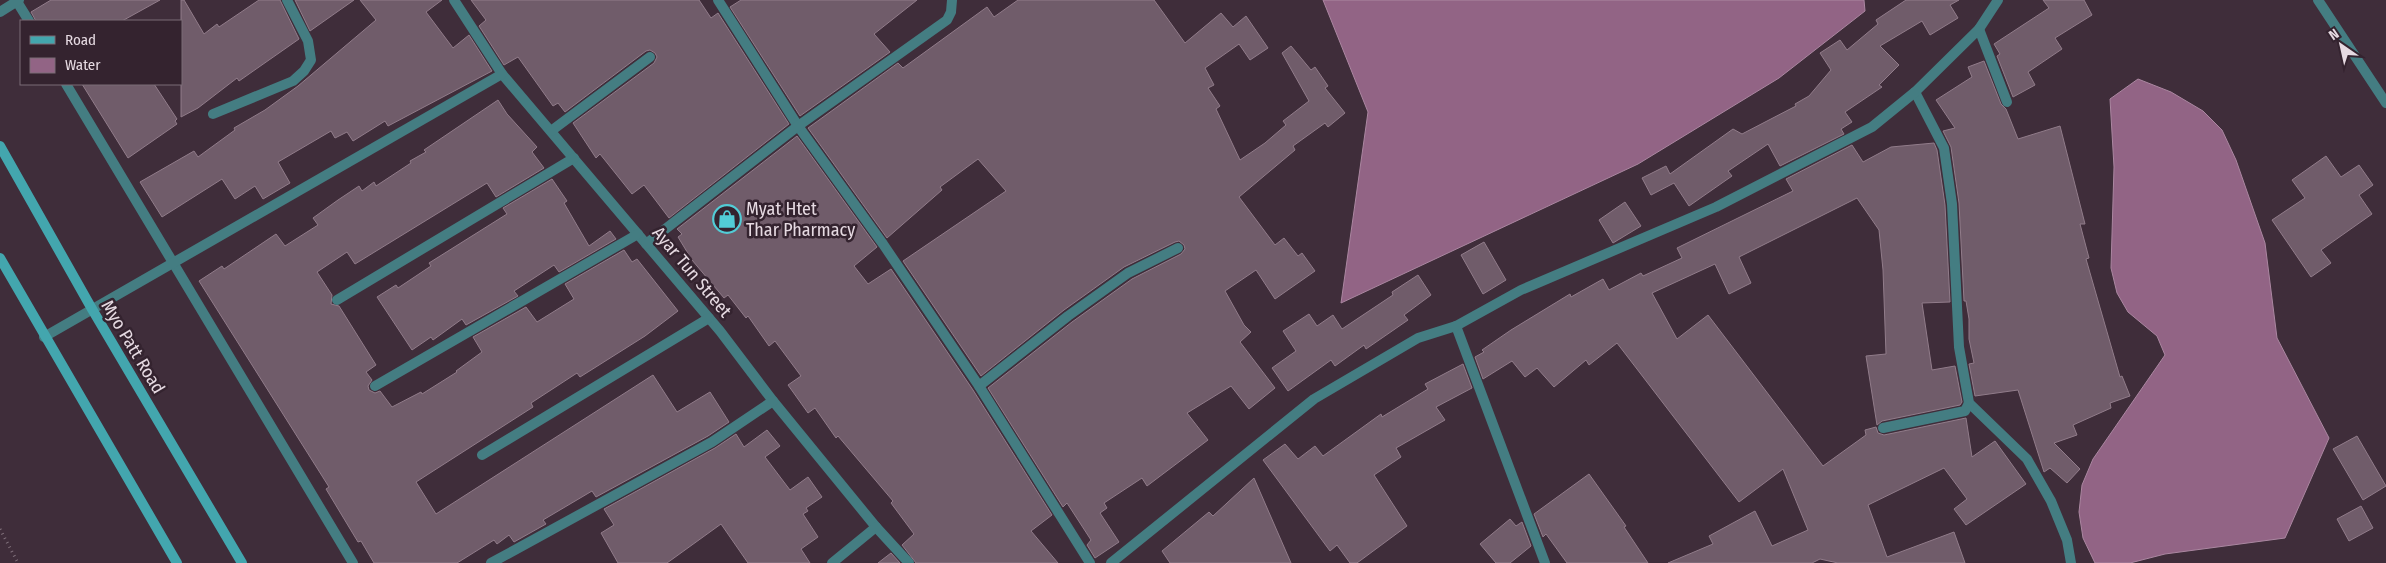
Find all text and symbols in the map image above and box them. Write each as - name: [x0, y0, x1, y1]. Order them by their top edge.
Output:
- legend: [20, 20, 182, 85]
- north arrow: [2316, 20, 2366, 70]
- text: N: [2326, 25, 2342, 44]
- text: Road: [65, 31, 96, 49]
- text: Water: [65, 56, 101, 74]
- place label: Myat Htet Thar Pharmacy: [746, 198, 855, 241]
- shop icon: Myat Htet Thar Pharmacy: [712, 204, 742, 234]
- street label: Ayar Tun Street: [648, 222, 736, 322]
- street label: Myo Patt Road: [97, 296, 169, 398]

